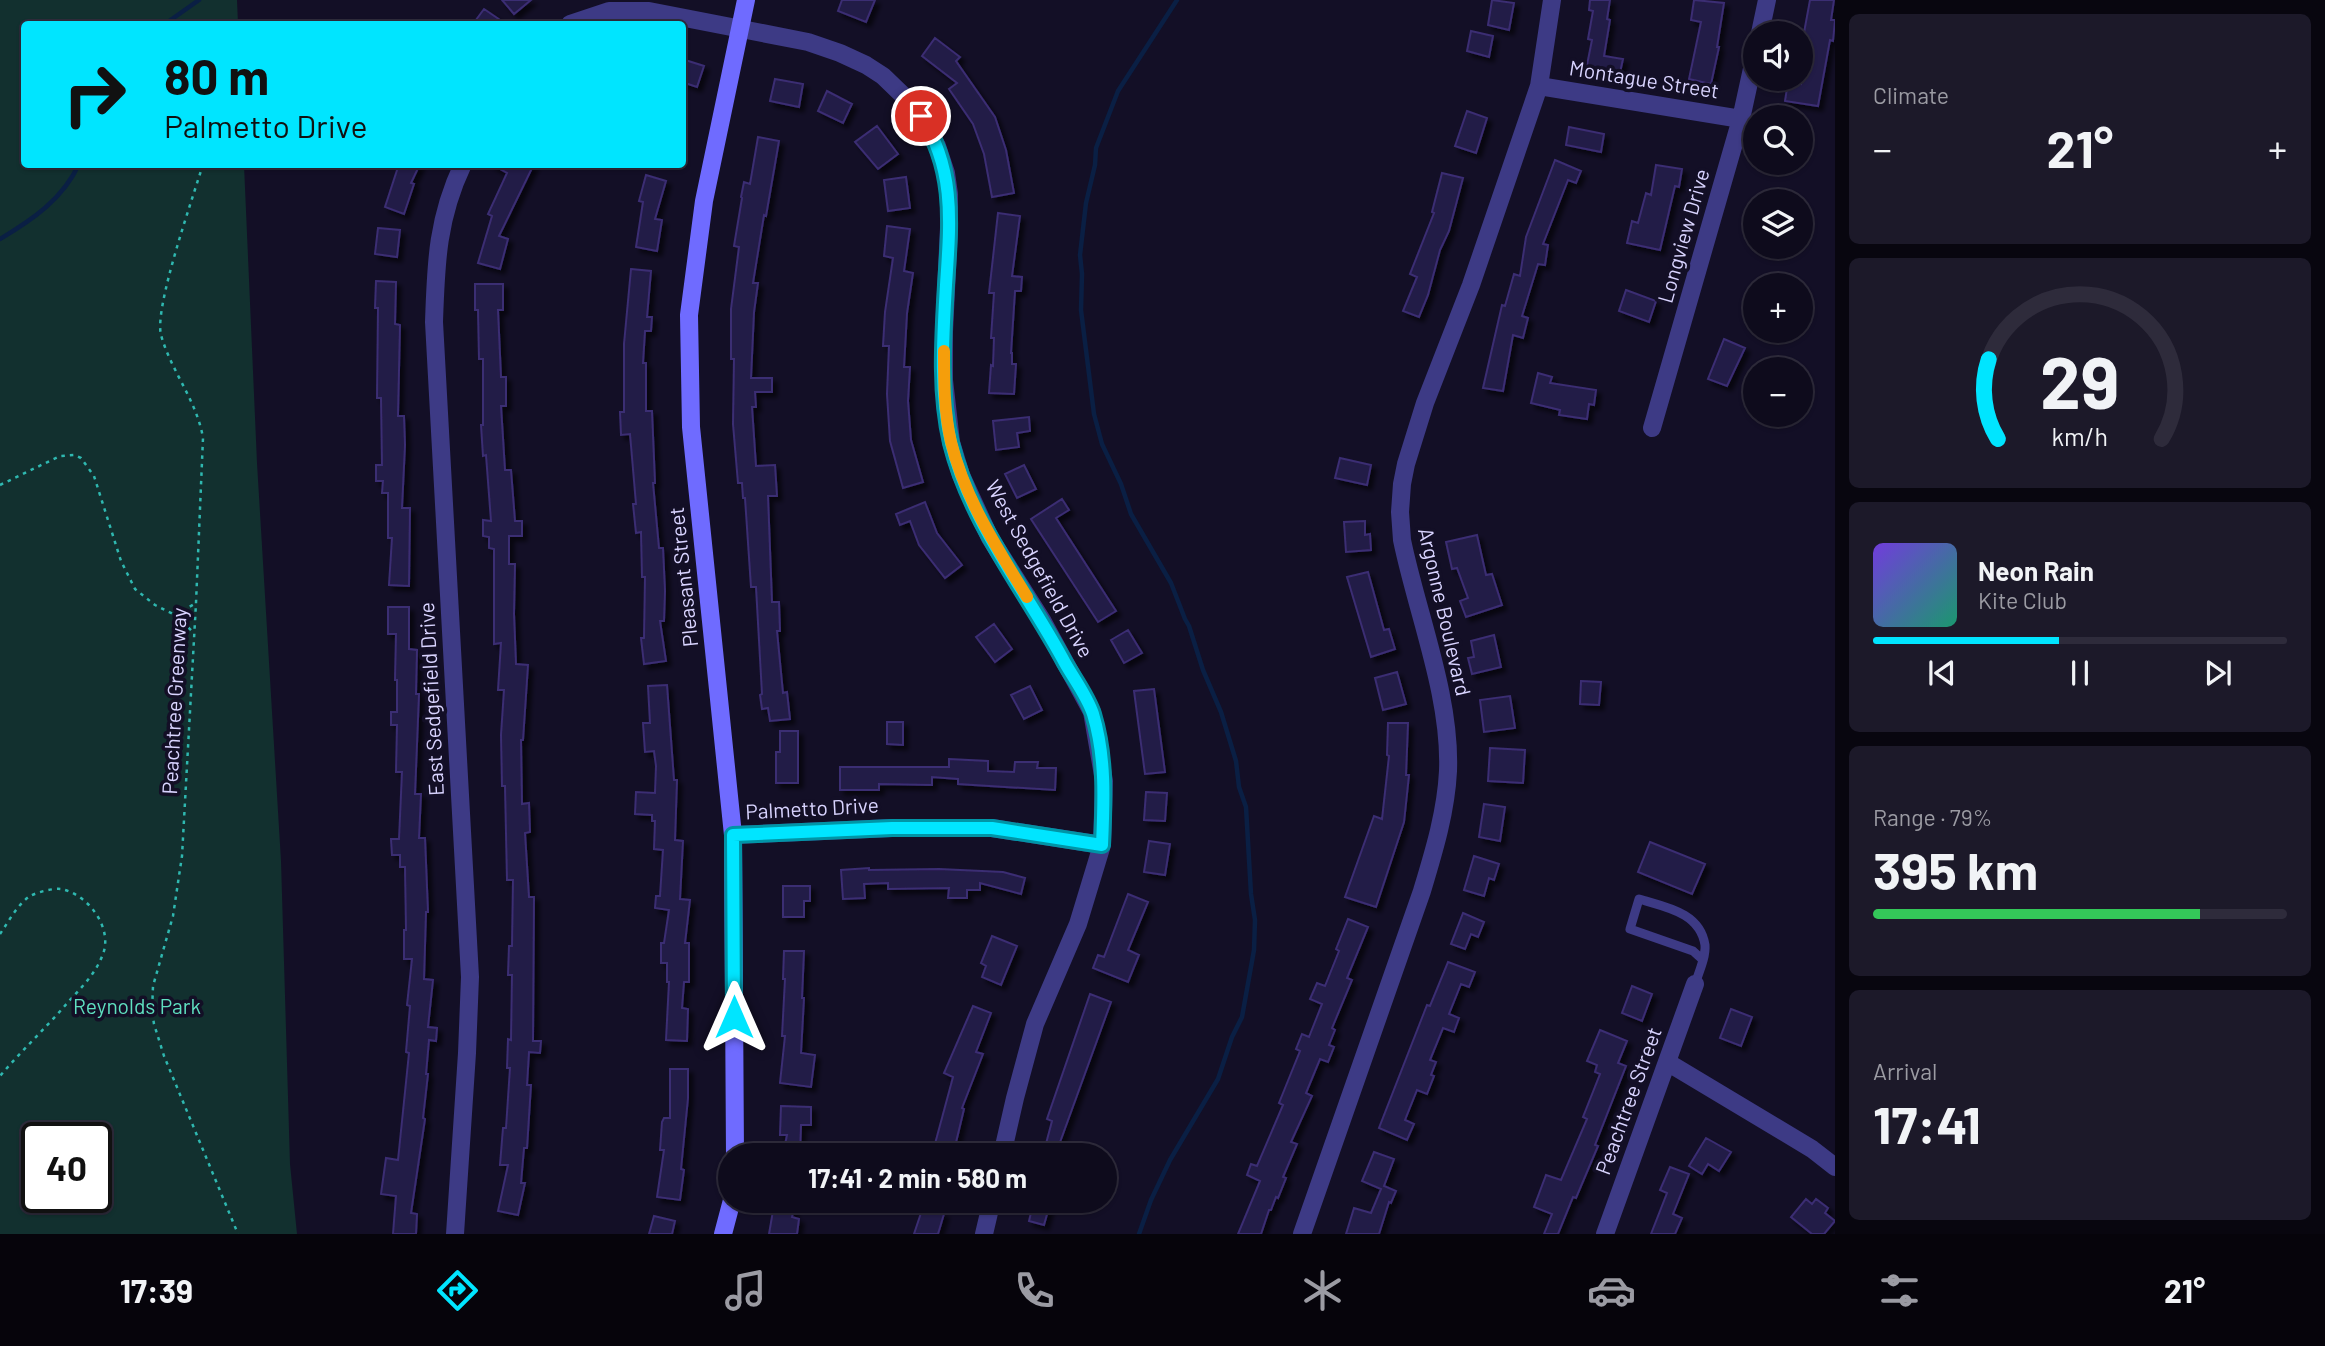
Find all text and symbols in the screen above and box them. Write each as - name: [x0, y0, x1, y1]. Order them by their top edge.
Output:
- map controls: [1743, 21, 1813, 427]
- button: sound: [1743, 21, 1813, 91]
- text: 80 m: [164, 46, 269, 105]
- icon: right: [49, 49, 140, 140]
- street label: Montague Street: [1568, 54, 1721, 103]
- text: Climate: [1873, 81, 1949, 109]
- pin: [891, 86, 951, 146]
- icon: arrive: [902, 97, 940, 135]
- button: search: [1743, 105, 1813, 175]
- text: Palmetto Drive: [164, 106, 368, 144]
- text: 21°: [2047, 116, 2113, 178]
- text: −: [1873, 125, 1892, 171]
- text: +: [2268, 125, 2287, 171]
- street label: Longview Drive: [1651, 166, 1714, 306]
- button: layers: [1743, 189, 1813, 259]
- button: +: [1743, 273, 1813, 343]
- text: 29: [2040, 336, 2120, 424]
- button: −: [1743, 357, 1813, 427]
- text: km/h: [2052, 421, 2108, 451]
- street label: West Sedgefield Drive: [981, 475, 1099, 661]
- street label: Pleasant Street: [663, 506, 702, 648]
- street label: Argonne Boulevard: [1414, 525, 1477, 698]
- text: Neon Rain: [1978, 555, 2094, 586]
- text: Kite Club: [1978, 586, 2067, 614]
- street label: East Sedgefield Drive: [413, 602, 448, 797]
- street label: Peachtree Greenway: [156, 607, 191, 795]
- icon: previous: [1923, 654, 1961, 692]
- icon: pause: [2061, 654, 2099, 692]
- icon: next: [2199, 654, 2237, 692]
- street label: Palmetto Drive: [745, 792, 879, 823]
- text: Range · 79%: [1873, 803, 1992, 831]
- text: 395 km: [1873, 838, 2038, 900]
- position arrow: [697, 980, 771, 1054]
- park label: Reynolds Park: [73, 993, 201, 1018]
- street label: Peachtree Street: [1589, 1023, 1666, 1178]
- text: Arrival: [1873, 1057, 1937, 1085]
- text: 17:41: [1873, 1092, 1981, 1154]
- speed limit sign: 40: [21, 1122, 112, 1213]
- text: 17:41 · 2 min · 580 m: [808, 1162, 1027, 1193]
- icon: directions: [433, 1266, 482, 1315]
- icon: music: [721, 1266, 770, 1315]
- icon: phone: [1010, 1266, 1059, 1315]
- icon: climate: [1298, 1266, 1347, 1315]
- icon: car: [1587, 1266, 1636, 1315]
- icon: filters: [1875, 1266, 1924, 1315]
- text: 17:39: [120, 1271, 193, 1309]
- text: 21°: [2164, 1271, 2205, 1309]

